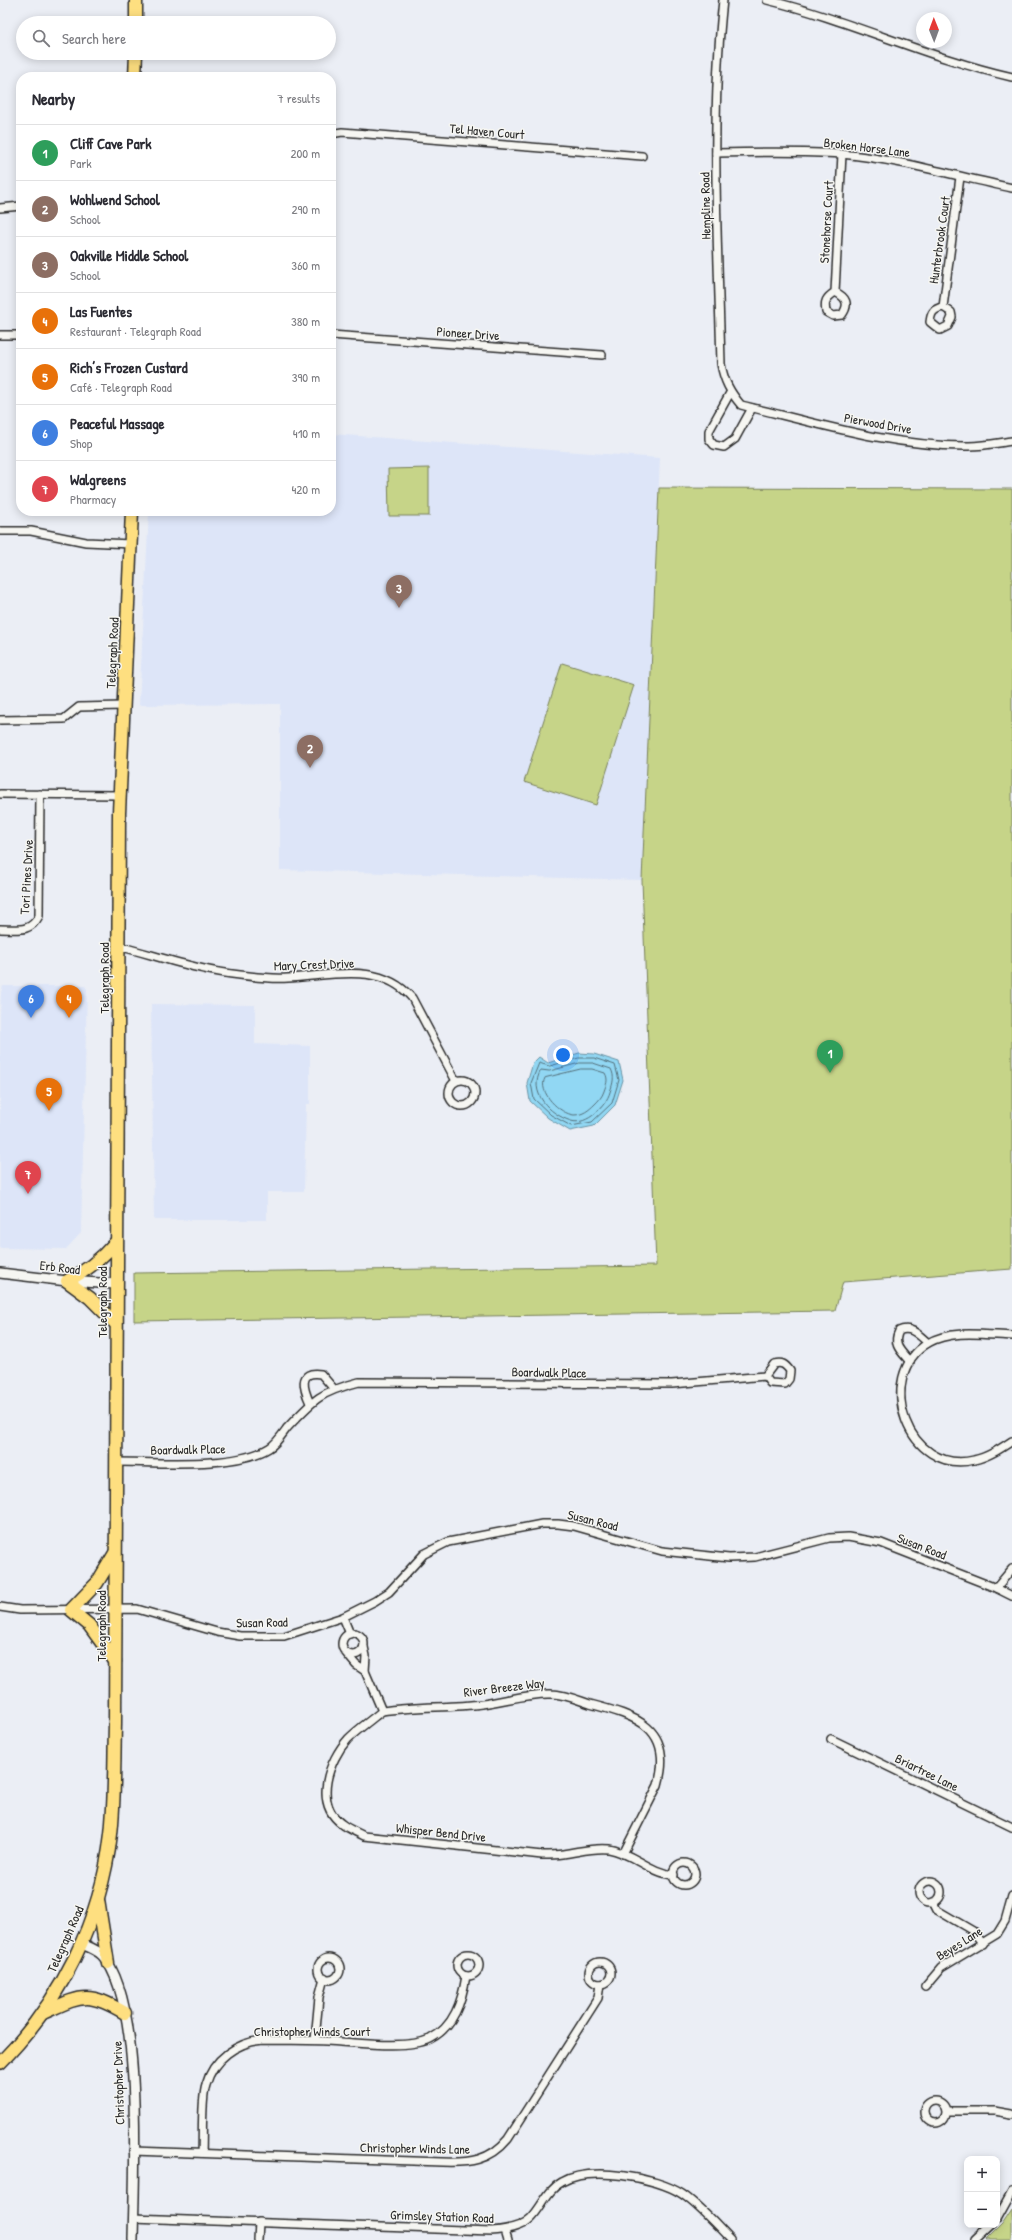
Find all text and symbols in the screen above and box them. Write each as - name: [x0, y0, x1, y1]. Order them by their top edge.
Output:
- north arrow: [916, 12, 952, 48]
- search box: [16, 16, 336, 60]
- icon: search: [30, 27, 52, 49]
- text: Search here: [62, 28, 126, 49]
- text: Nearby: [32, 87, 75, 110]
- text: 7 results: [277, 89, 320, 107]
- street label: Tel Haven Court: [449, 119, 526, 143]
- text: Cliff Cave Park: [70, 133, 152, 154]
- street label: Broken Horse Lane: [823, 133, 911, 161]
- text: 1: [43, 144, 47, 162]
- text: 200 m: [290, 144, 320, 162]
- text: Park: [70, 154, 92, 172]
- street label: Hempline Road: [695, 172, 715, 240]
- street label: Stonehorse Court: [815, 180, 837, 264]
- text: Wohlwend School: [70, 189, 160, 210]
- street label: Hunterbrook Court: [924, 195, 954, 285]
- text: 2: [42, 200, 48, 218]
- text: 290 m: [291, 200, 320, 218]
- text: School: [70, 210, 100, 228]
- text: Oakville Middle School: [70, 245, 188, 266]
- text: 3: [42, 256, 48, 274]
- text: 360 m: [291, 256, 320, 274]
- text: School: [70, 266, 100, 284]
- text: Las Fuentes: [70, 301, 132, 322]
- text: 4: [43, 312, 47, 330]
- text: 380 m: [291, 312, 320, 330]
- text: Restaurant · Telegraph Road: [70, 322, 201, 340]
- street label: Pioneer Drive: [436, 322, 500, 344]
- text: Rich’s Frozen Custard: [70, 357, 188, 378]
- text: 5: [42, 368, 48, 386]
- text: 390 m: [292, 368, 320, 386]
- text: Café · Telegraph Road: [70, 378, 172, 396]
- street label: Pierwood Drive: [843, 408, 913, 438]
- text: Peaceful Massage: [70, 413, 165, 434]
- text: 6: [42, 424, 48, 442]
- text: 410 m: [293, 424, 320, 442]
- text: Shop: [70, 434, 92, 452]
- text: Walgreens: [70, 469, 126, 490]
- text: 7: [42, 480, 48, 498]
- text: 420 m: [291, 480, 320, 498]
- text: Pharmacy: [70, 490, 116, 508]
- pin: 3: [386, 575, 412, 608]
- street label: Telegraph Road: [101, 617, 123, 689]
- pin: 2: [297, 735, 323, 768]
- street label: Tori Pines Drive: [15, 839, 37, 915]
- street label: Telegraph Road: [95, 942, 113, 1014]
- street label: Mary Crest Drive: [273, 954, 355, 974]
- pin: 6: [18, 985, 44, 1018]
- pin: 4: [56, 985, 82, 1018]
- pin: 1: [817, 1040, 843, 1073]
- your location: [553, 1045, 573, 1065]
- pin: 5: [36, 1078, 62, 1111]
- pin: 7: [15, 1161, 41, 1194]
- street label: Erb Road: [39, 1256, 81, 1278]
- street label: Telegraph Road: [93, 1266, 111, 1338]
- street label: Boardwalk Place: [511, 1362, 587, 1382]
- street label: Boardwalk Place: [150, 1439, 226, 1459]
- street label: Susan Road: [566, 1505, 620, 1535]
- street label: Susan Road: [895, 1528, 949, 1564]
- street label: Telegraph Road: [92, 1590, 110, 1662]
- street label: Susan Road: [236, 1613, 288, 1631]
- street label: River Breeze Way: [462, 1673, 546, 1701]
- street label: Briartree Lane: [892, 1749, 962, 1795]
- street label: Whisper Bend Drive: [395, 1818, 487, 1846]
- street label: Telegraph Road: [42, 1903, 88, 1975]
- street label: Beyes Lane: [932, 1922, 986, 1964]
- street label: Christopher Winds Court: [254, 2022, 371, 2040]
- street label: Christopher Drive: [108, 2041, 128, 2125]
- street label: Christopher Winds Lane: [360, 2138, 470, 2158]
- map controls: [964, 2156, 1000, 2228]
- button: +: [964, 2156, 1000, 2192]
- button: −: [964, 2192, 1000, 2228]
- street label: Grimsley Station Road: [390, 2205, 494, 2227]

